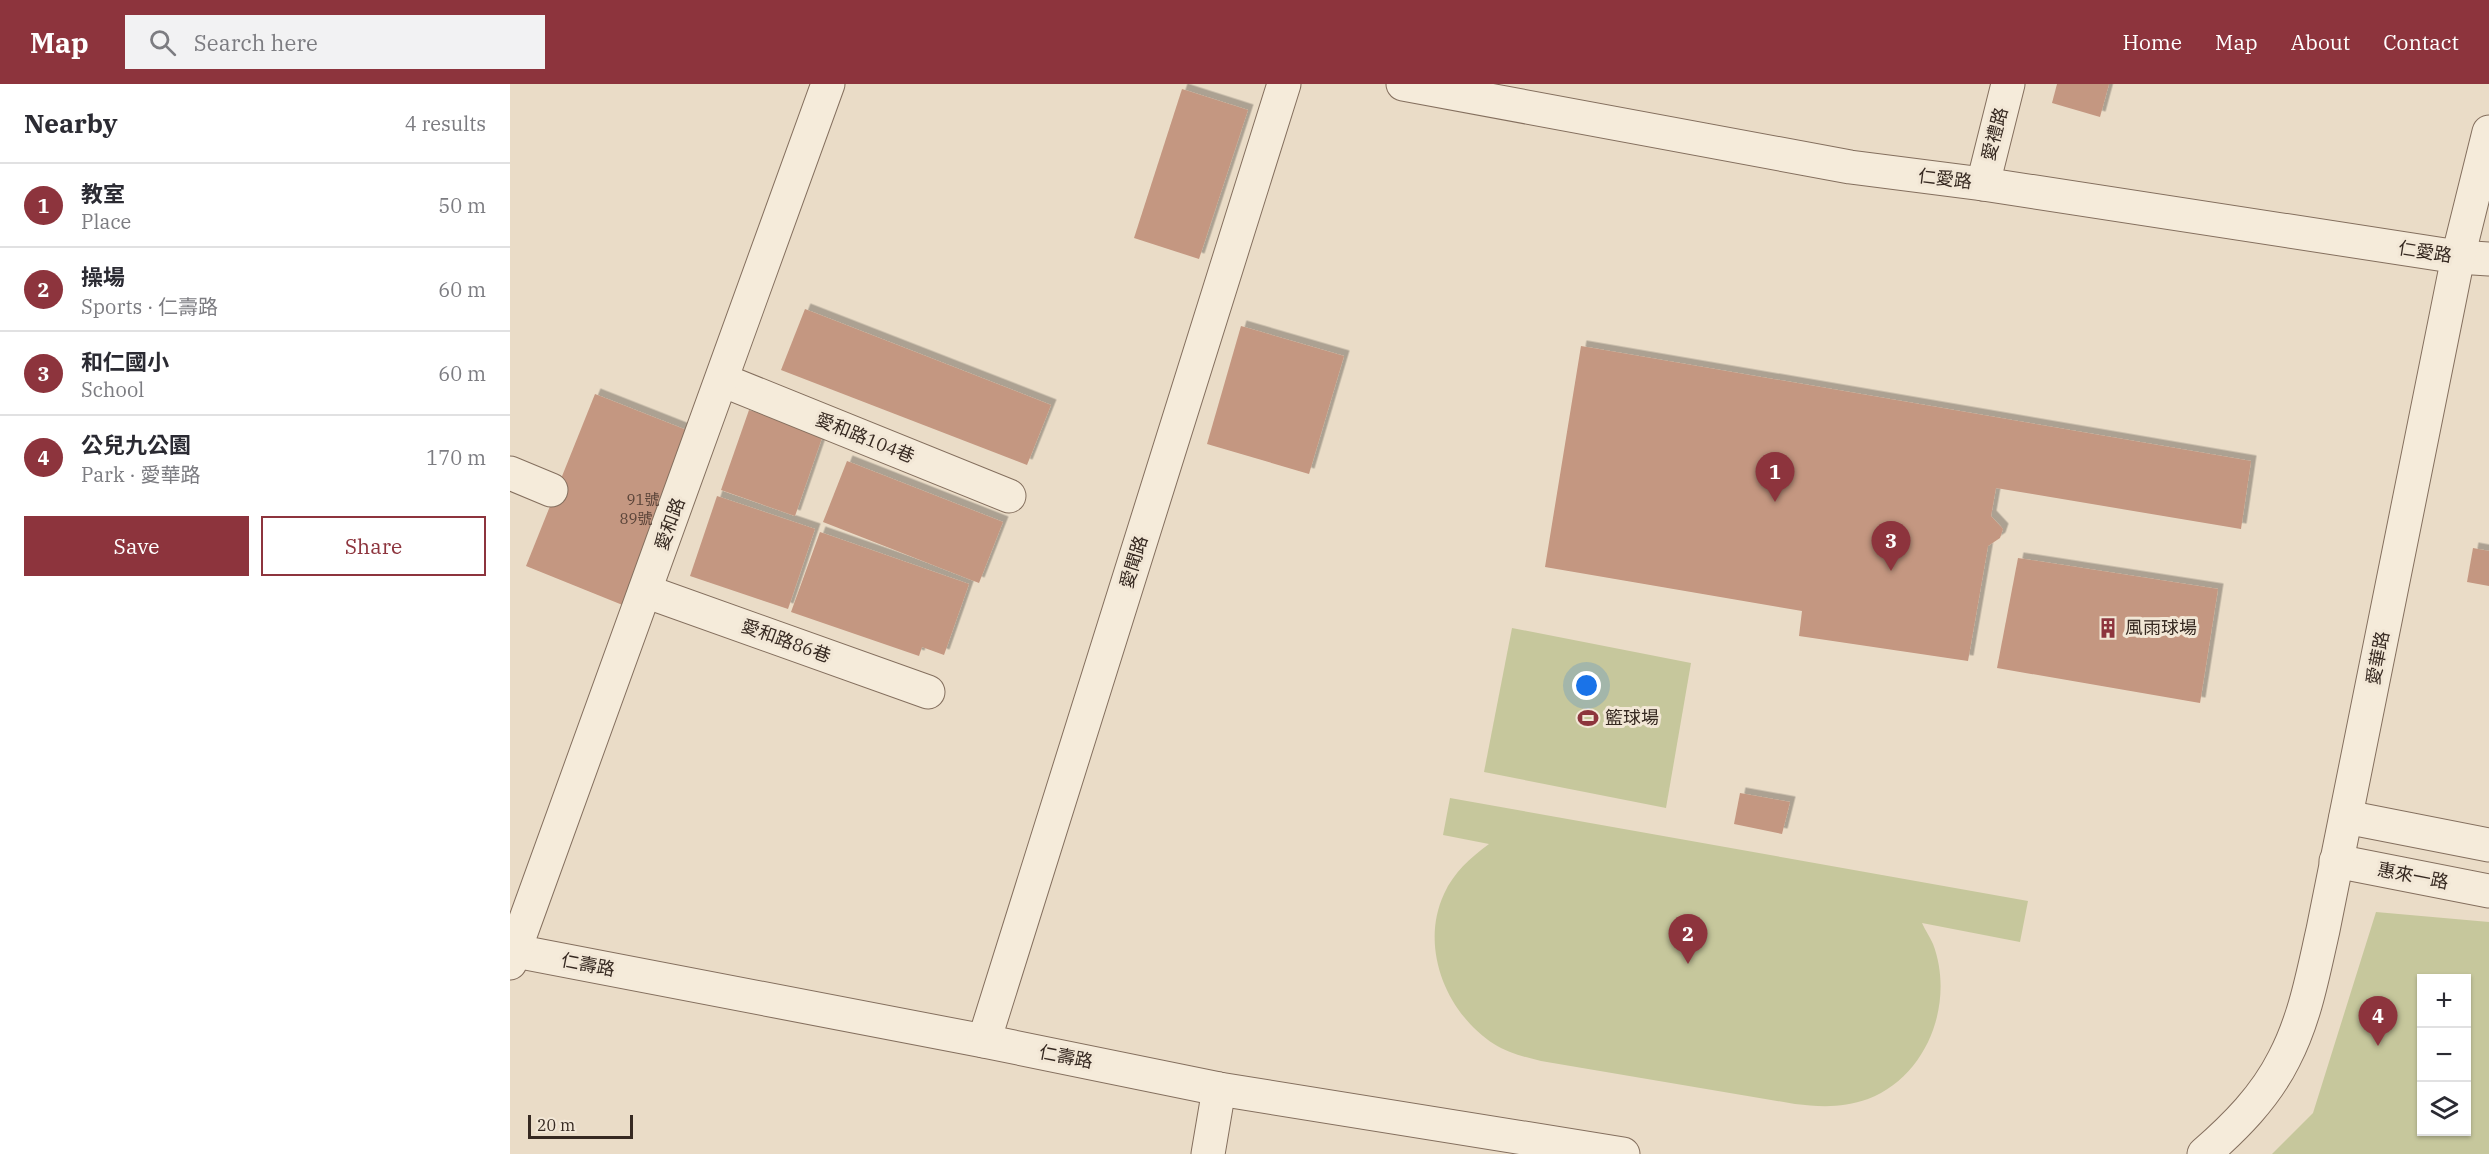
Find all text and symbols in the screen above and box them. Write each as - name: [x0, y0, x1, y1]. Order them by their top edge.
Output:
- search box: [125, 15, 545, 69]
- text: Map: [30, 24, 89, 61]
- icon: search: [146, 26, 179, 59]
- text: Search here: [194, 28, 318, 57]
- text: Home: [2122, 28, 2182, 56]
- text: Map: [2215, 28, 2258, 56]
- text: About: [2291, 28, 2350, 56]
- text: Contact: [2383, 28, 2459, 56]
- street label: 愛禮路: [1976, 105, 2013, 163]
- text: Nearby: [24, 106, 118, 140]
- text: 4 results: [405, 110, 486, 137]
- street label: 仁愛路: [1917, 164, 1973, 193]
- text: 教室: [81, 179, 125, 208]
- text: 1: [38, 192, 50, 219]
- text: 50 m: [438, 192, 486, 219]
- text: Place: [81, 208, 131, 235]
- street label: 仁愛路: [2397, 236, 2454, 267]
- text: 操場: [81, 262, 125, 291]
- text: 2: [38, 276, 50, 303]
- text: 60 m: [438, 276, 486, 303]
- text: Sports · 仁壽路: [81, 293, 218, 320]
- text: 和仁國小: [81, 347, 169, 376]
- text: 3: [38, 360, 50, 387]
- text: 60 m: [438, 360, 486, 387]
- text: School: [81, 376, 144, 403]
- street label: 愛和路104巷: [812, 407, 918, 468]
- text: 公兒九公園: [81, 430, 191, 459]
- text: 4: [38, 444, 50, 471]
- text: 170 m: [426, 444, 486, 471]
- pin: 1: [1756, 452, 1794, 502]
- text: Park · 愛華路: [81, 461, 200, 488]
- house number: 91號: [626, 490, 660, 509]
- street label: 愛和路: [649, 495, 690, 553]
- house number: 89號: [619, 509, 653, 528]
- button: Save: [24, 516, 249, 576]
- button: Share: [261, 516, 486, 576]
- pin: 3: [1872, 522, 1910, 571]
- street label: 愛聞路: [1115, 533, 1152, 591]
- street label: 愛和路86巷: [738, 614, 834, 667]
- building icon: 風雨球場: [2096, 616, 2120, 640]
- place label: 風雨球場: [2125, 616, 2197, 639]
- street label: 愛華路: [2361, 629, 2394, 687]
- your location: [1572, 671, 1601, 700]
- sports icon: 籃球場: [1576, 706, 1600, 730]
- place label: 籃球場: [1605, 706, 1659, 729]
- street label: 惠來一路: [2376, 857, 2451, 894]
- pin: 2: [1668, 914, 1708, 964]
- street label: 仁壽路: [559, 948, 617, 981]
- map controls: [2417, 974, 2471, 1136]
- button: +: [2417, 974, 2471, 1028]
- pin: 4: [2358, 996, 2398, 1046]
- button: −: [2417, 1028, 2471, 1082]
- street label: 仁壽路: [1037, 1040, 1095, 1073]
- button: layers: [2417, 1082, 2471, 1136]
- scale bar: [528, 1112, 633, 1140]
- text: 20 m: [537, 1115, 575, 1135]

